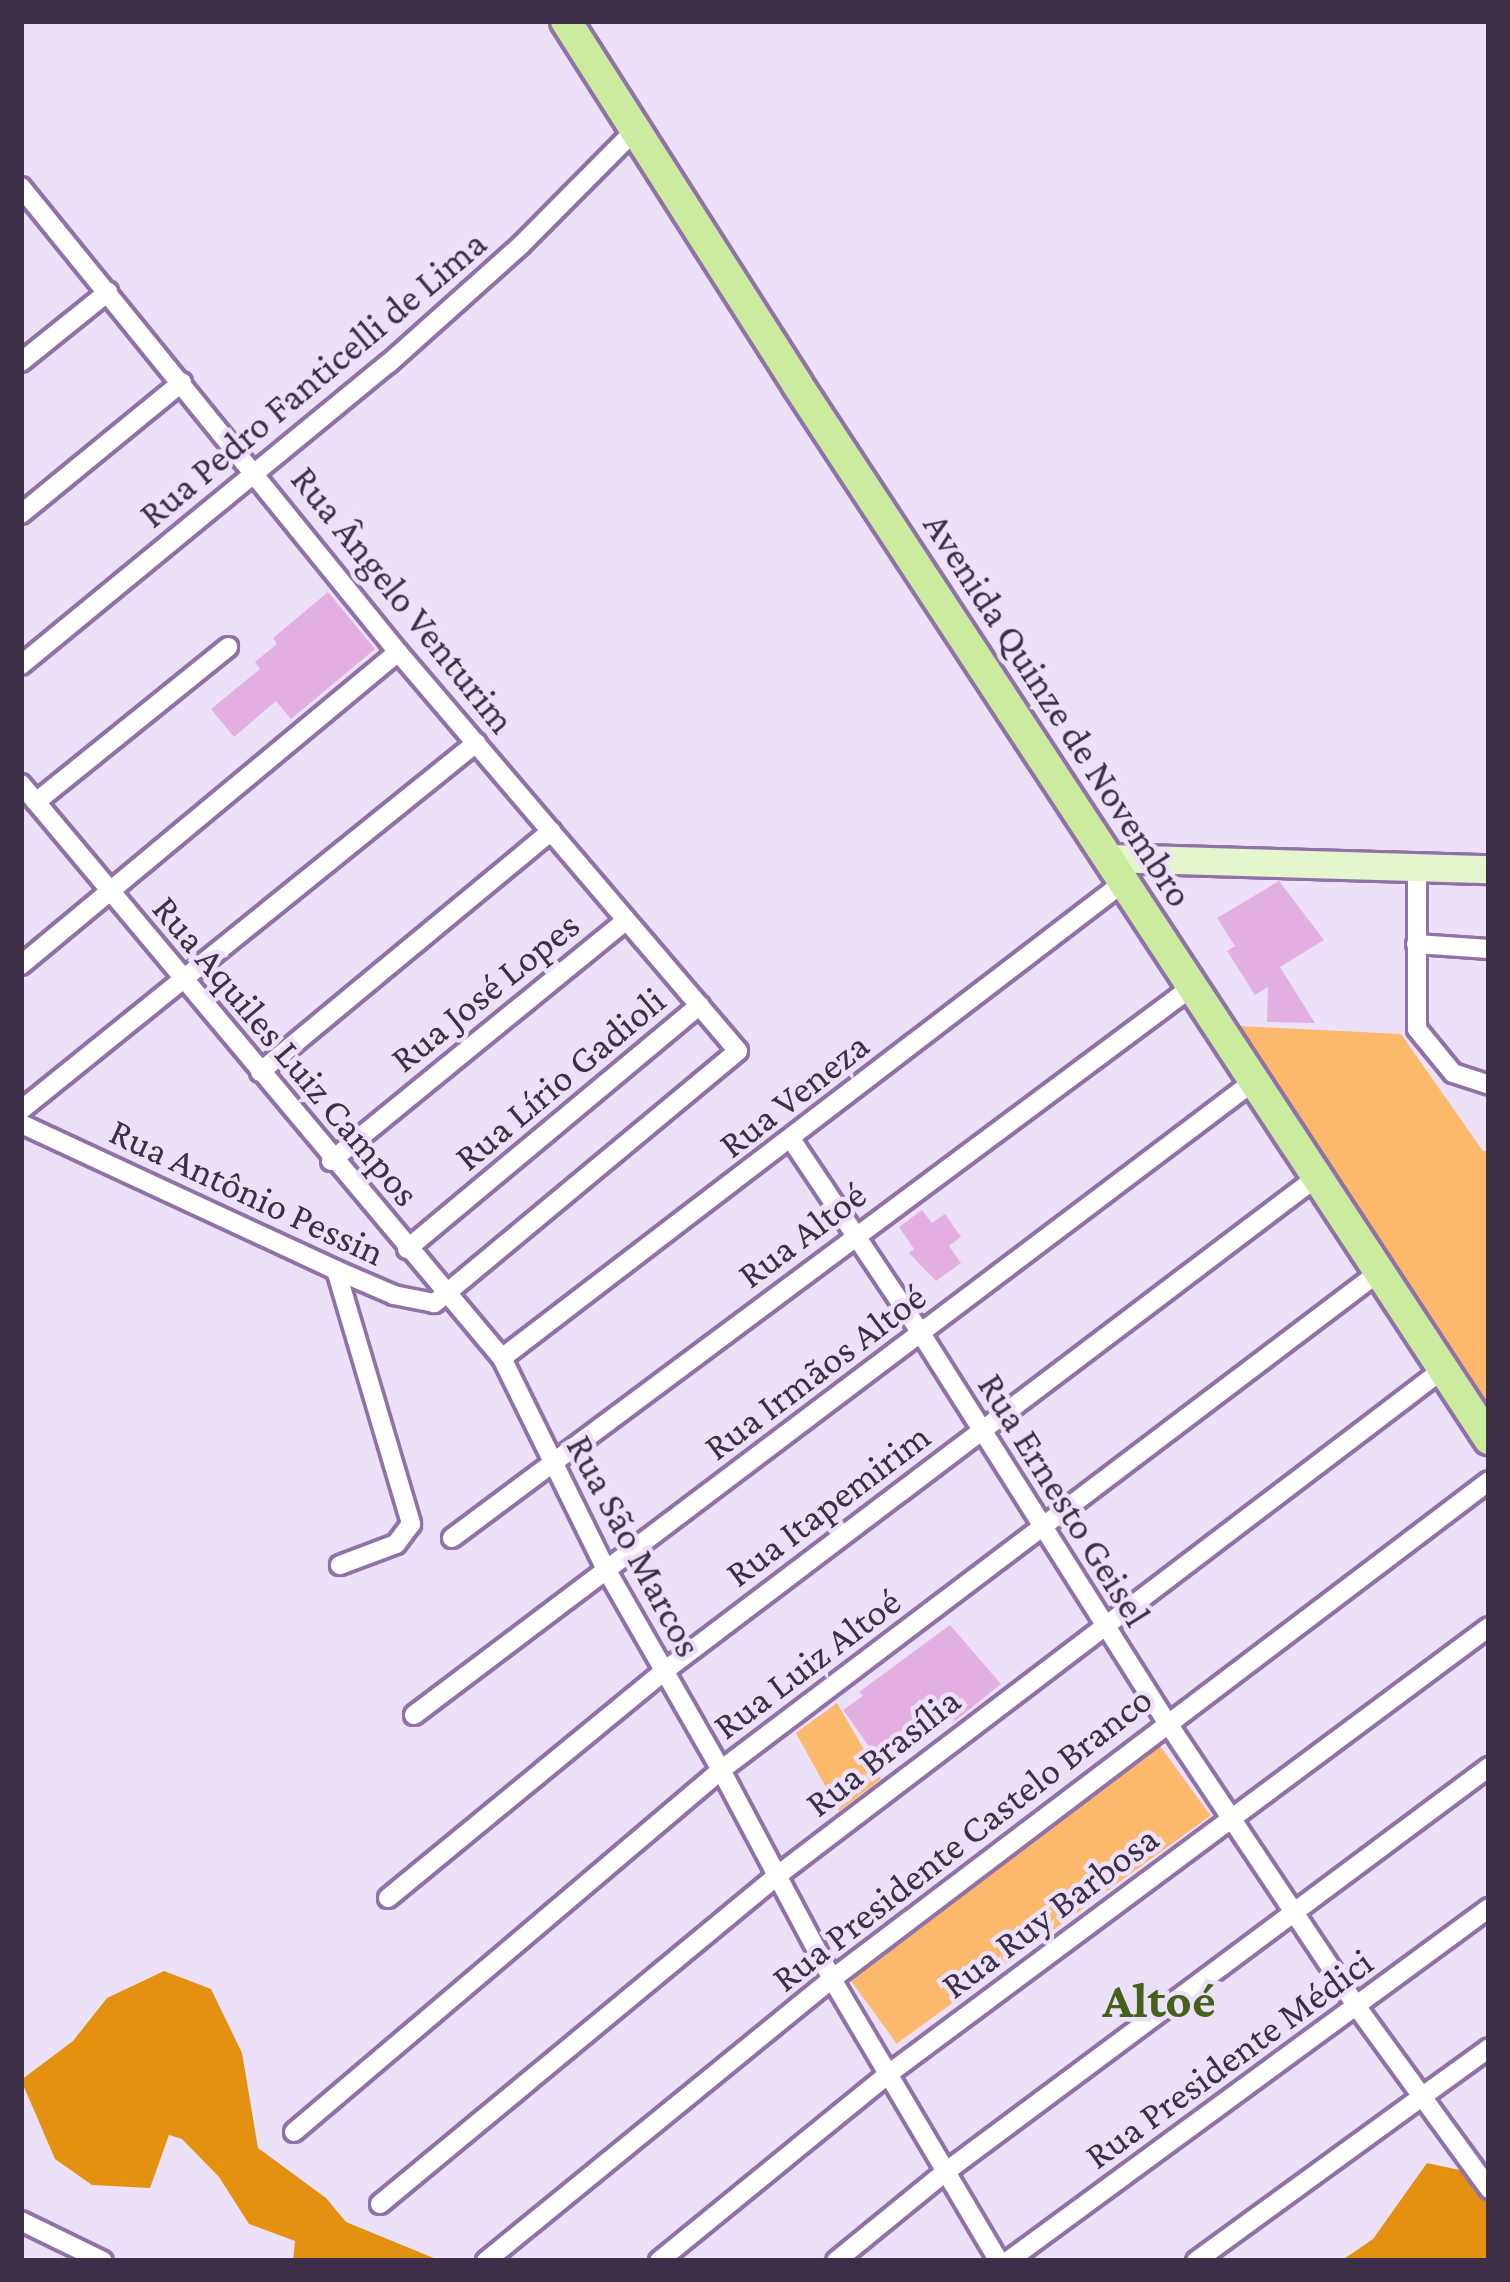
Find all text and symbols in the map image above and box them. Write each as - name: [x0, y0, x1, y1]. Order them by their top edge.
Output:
- street label: Rua Pedro Fanticelli de Lima: [130, 220, 496, 538]
- street label: Rua Ângelo Venturim: [281, 457, 525, 743]
- street label: Avenida Quinze de Novembro: [913, 504, 1203, 916]
- street label: Rua Aquiles Luiz Campos: [142, 886, 430, 1216]
- street label: Rua José Lopes: [381, 902, 589, 1082]
- street label: Rua Lírio Gadioli: [445, 977, 675, 1181]
- street label: Rua Veneza: [710, 1022, 878, 1168]
- street label: Rua Antônio Pessin: [102, 1108, 392, 1276]
- street label: Rua Altoé: [729, 1172, 875, 1298]
- street label: Rua Irmãos Altoé: [695, 1273, 935, 1471]
- street label: Rua Ernesto Geisel: [967, 1365, 1161, 1635]
- street label: Rua Itapemirim: [716, 1413, 940, 1597]
- street label: Rua São Marcos: [556, 1427, 712, 1665]
- street label: Rua Luiz Altoé: [704, 1578, 910, 1750]
- street label: Rua Presidente Castelo Branco: [762, 1676, 1162, 2002]
- street label: Rua Brasília: [796, 1677, 970, 1827]
- street label: Rua Ruy Barbosa: [932, 1815, 1168, 2009]
- street label: Rua Presidente Médici: [1076, 1939, 1382, 2179]
- district label: Altoé: [1102, 1969, 1216, 2031]

